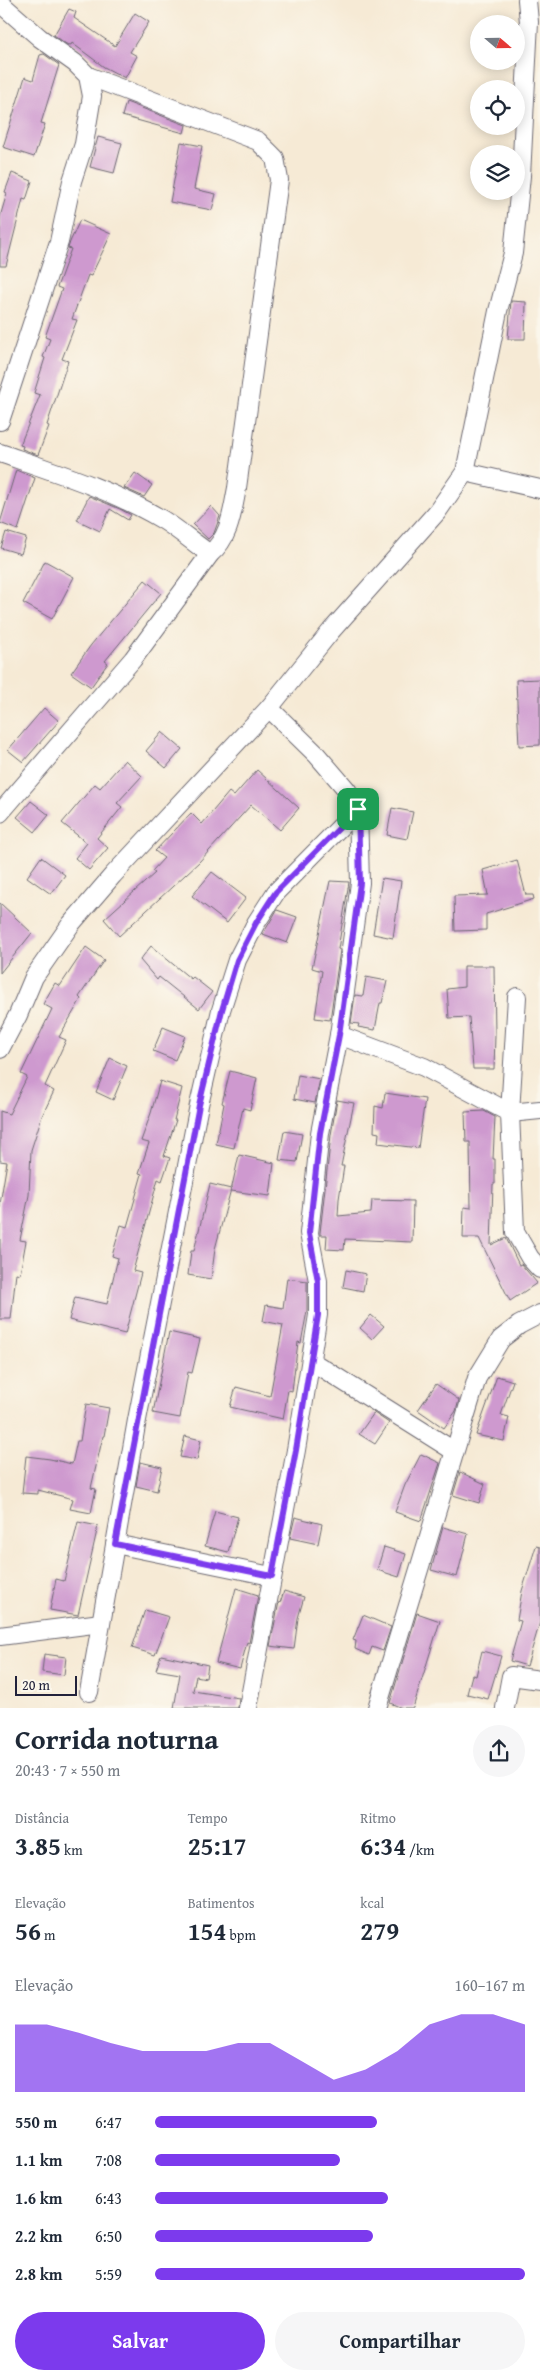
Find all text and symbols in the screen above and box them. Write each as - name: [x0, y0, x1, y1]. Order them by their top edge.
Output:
- north arrow: [470, 15, 525, 70]
- map controls: [470, 15, 525, 200]
- button: locate: [470, 80, 525, 135]
- button: layers: [470, 145, 525, 200]
- pin: [337, 788, 379, 830]
- icon: arrive: [344, 795, 372, 823]
- scale bar: [15, 1672, 78, 1696]
- text: 20 m: [22, 1675, 50, 1695]
- text: Corrida noturna: [15, 1718, 219, 1759]
- button: share: [473, 1725, 525, 1777]
- text: 20:43 · 7 × 550 m: [15, 1758, 120, 1782]
- text: Distância: [15, 1808, 69, 1828]
- text: Tempo: [188, 1808, 228, 1828]
- text: Ritmo: [360, 1808, 396, 1828]
- text: 3.85: [15, 1828, 61, 1864]
- text: 25:17: [188, 1828, 247, 1864]
- text: 6:34: [360, 1828, 406, 1864]
- text: km: [61, 1840, 83, 1860]
- text: /km: [406, 1840, 435, 1860]
- text: Elevação: [15, 1893, 66, 1913]
- text: Batimentos: [188, 1893, 255, 1913]
- text: kcal: [360, 1893, 384, 1913]
- text: 56: [15, 1913, 41, 1949]
- text: 154: [188, 1913, 227, 1949]
- text: 279: [360, 1913, 399, 1949]
- text: m: [41, 1925, 55, 1945]
- text: bpm: [227, 1925, 256, 1945]
- text: Elevação: [15, 1973, 73, 1997]
- text: 160–167 m: [455, 1973, 525, 1997]
- text: 550 m: [15, 2110, 57, 2134]
- text: 6:47: [95, 2110, 122, 2134]
- text: 1.1 km: [15, 2148, 62, 2172]
- text: 7:08: [95, 2148, 122, 2172]
- text: 1.6 km: [15, 2186, 62, 2210]
- text: 6:43: [95, 2186, 122, 2210]
- text: 2.2 km: [15, 2224, 62, 2248]
- text: 6:50: [95, 2224, 122, 2248]
- text: 2.8 km: [15, 2262, 62, 2286]
- text: 5:59: [95, 2262, 122, 2286]
- button: Salvar: [15, 2312, 265, 2370]
- button: Compartilhar: [275, 2312, 525, 2370]

